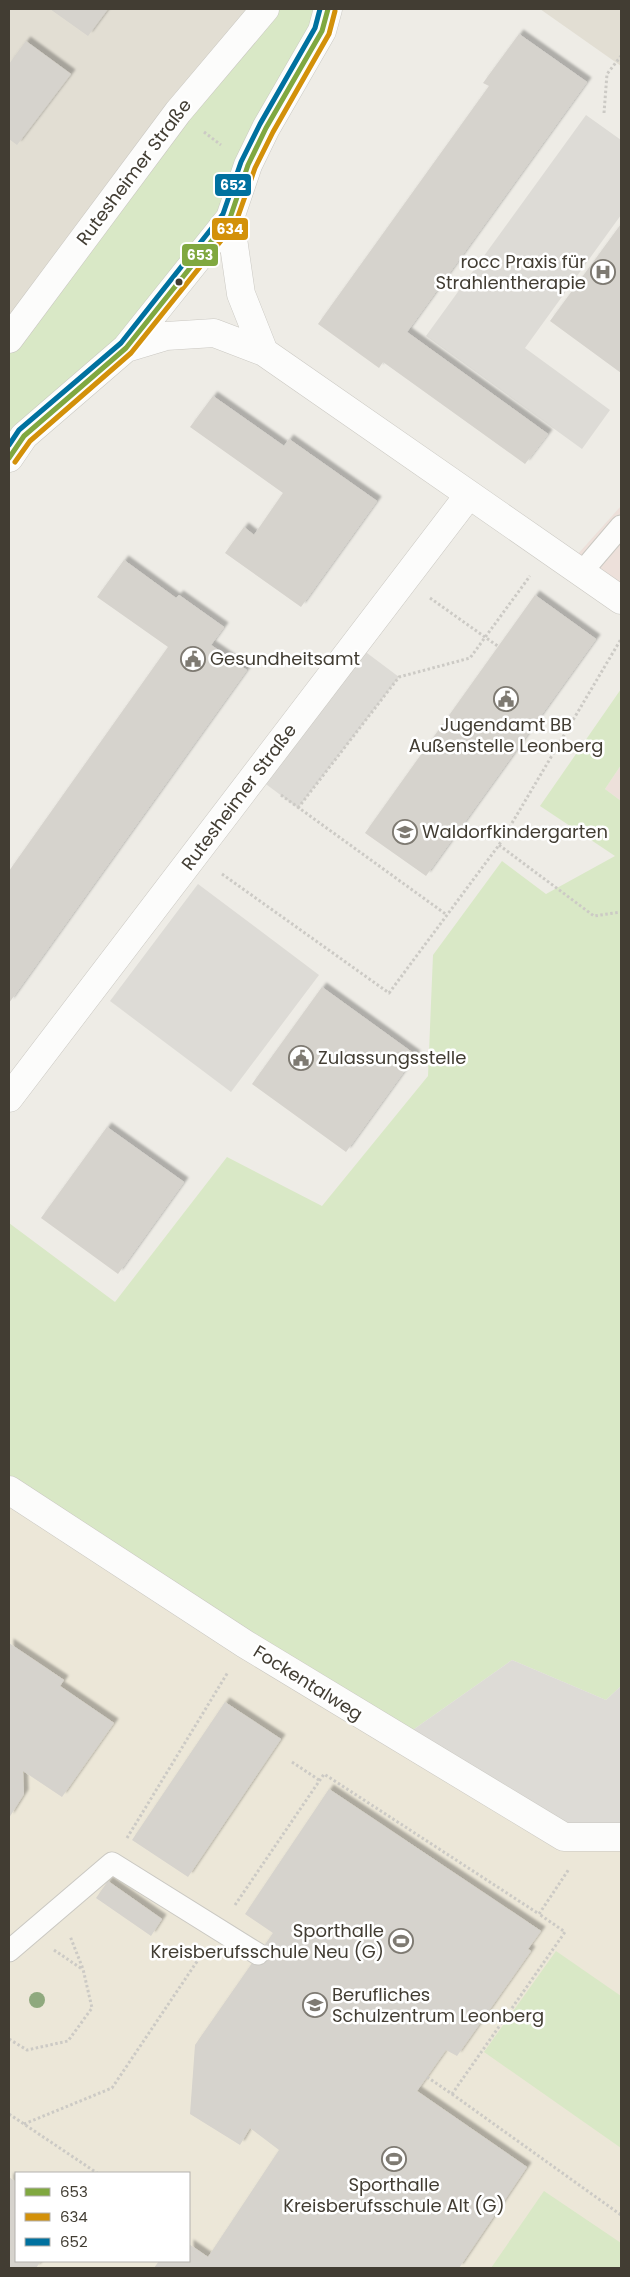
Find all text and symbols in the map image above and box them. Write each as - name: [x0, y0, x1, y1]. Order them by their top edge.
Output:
- street label: Rutesheimer Straße: [70, 93, 197, 250]
- line badge: 652: [214, 173, 252, 197]
- text: 652: [220, 175, 246, 195]
- line badge: 634: [211, 217, 249, 241]
- text: 634: [217, 219, 243, 239]
- line badge: 653: [181, 243, 219, 267]
- text: 653: [187, 245, 213, 265]
- place label: rocc Praxis für Strahlentherapie: [436, 249, 586, 295]
- hospital icon: rocc Praxis für Strahlentherapie: [590, 259, 616, 285]
- unlabelled marker: [174, 277, 184, 287]
- public building icon: Gesundheitsamt: [180, 646, 206, 672]
- place label: Gesundheitsamt: [210, 646, 360, 671]
- public building icon: Jugendamt BB Außenstelle Leonberg: [493, 686, 519, 712]
- place label: Jugendamt BB Außenstelle Leonberg: [409, 712, 603, 758]
- street label: Rutesheimer Straße: [175, 718, 302, 875]
- school or university icon: Waldorfkindergarten: [392, 819, 418, 845]
- place label: Waldorfkindergarten: [422, 819, 608, 844]
- public building icon: Zulassungsstelle: [288, 1045, 314, 1071]
- place label: Zulassungsstelle: [318, 1045, 466, 1070]
- street label: Fockentalweg: [249, 1639, 368, 1726]
- place label: Sporthalle Kreisberufsschule Neu (G): [150, 1918, 384, 1964]
- sports icon: Sporthalle Kreisberufsschule Neu (G): [388, 1928, 414, 1954]
- place label: Berufliches Schulzentrum Leonberg: [332, 1982, 544, 2028]
- school or university icon: Berufliches Schulzentrum Leonberg: [302, 1992, 328, 2018]
- sports icon: Sporthalle Kreisberufsschule Alt (G): [381, 2146, 407, 2172]
- legend: [15, 2172, 190, 2262]
- place label: Sporthalle Kreisberufsschule Alt (G): [283, 2172, 505, 2218]
- text: 653: [60, 2181, 88, 2202]
- text: 634: [60, 2206, 88, 2227]
- text: 652: [60, 2231, 88, 2252]

